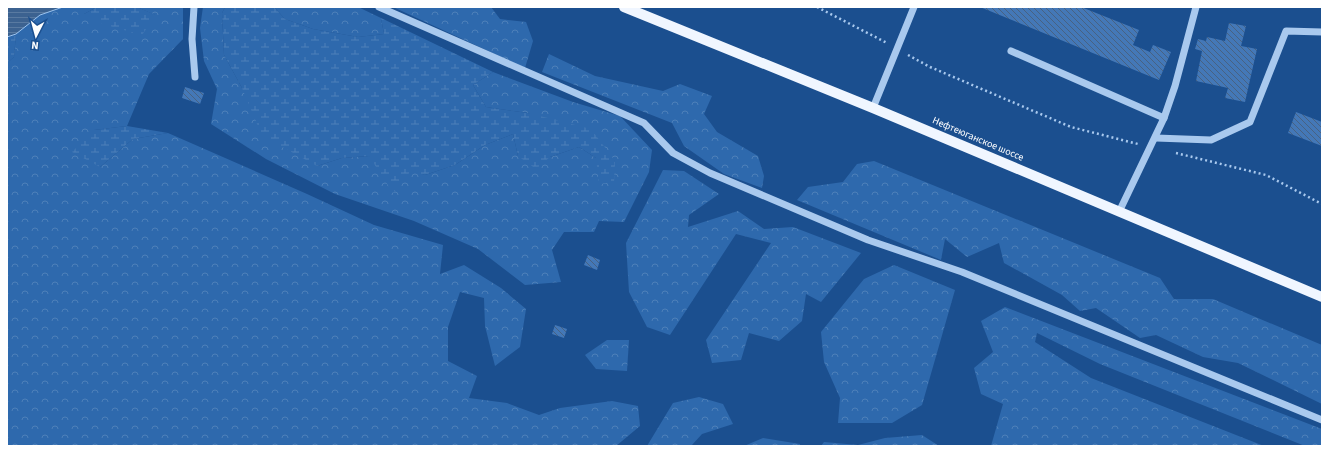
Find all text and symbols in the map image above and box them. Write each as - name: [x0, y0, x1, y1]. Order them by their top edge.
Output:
- north arrow: [16, 16, 56, 56]
- text: N: [31, 38, 39, 53]
- street label: Нефтеюганское шоссе: [930, 113, 1026, 165]

